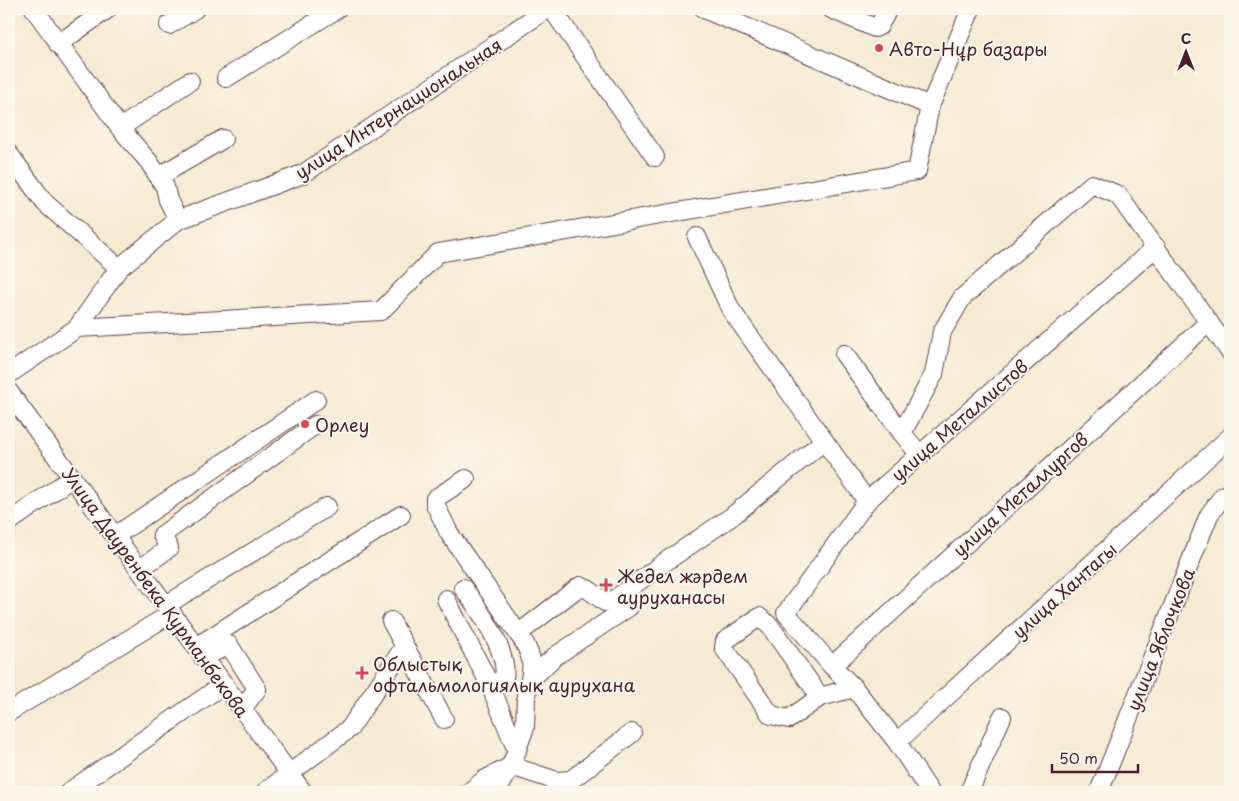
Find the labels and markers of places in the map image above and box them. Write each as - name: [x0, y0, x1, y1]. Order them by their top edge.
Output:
- place label: Авто-Нұр базары: [889, 35, 1047, 62]
- marker: Авто-Нұр базары: [873, 42, 885, 54]
- place label: Орлеу: [315, 411, 369, 438]
- marker: Орлеу: [299, 418, 311, 430]
- place label: Жедел жәрдем ауруханасы: [617, 562, 748, 610]
- marker: Жедел жәрдем ауруханасы: [599, 578, 613, 592]
- place label: Облыстық офтальмологиялық аурухана: [373, 650, 636, 698]
- marker: Облыстық офтальмологиялық аурухана: [355, 666, 369, 680]

